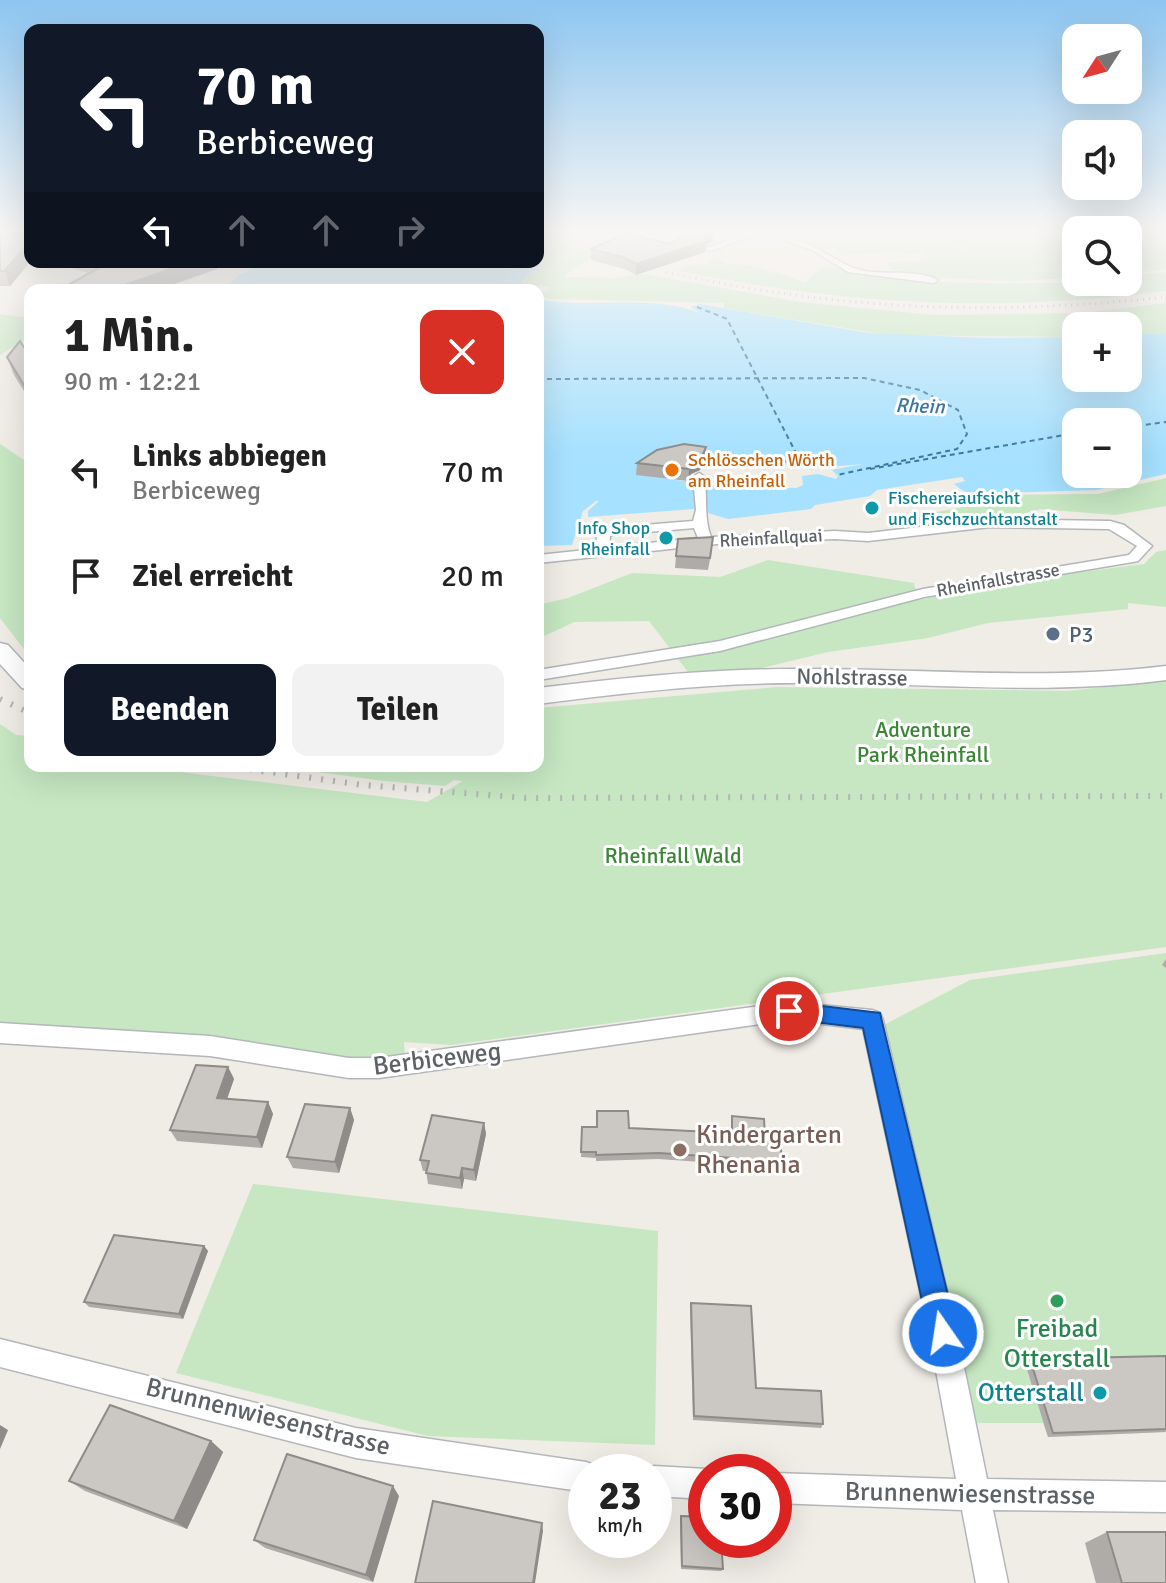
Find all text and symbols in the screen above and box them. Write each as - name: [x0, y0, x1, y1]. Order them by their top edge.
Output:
- north arrow: [1062, 24, 1142, 104]
- map controls: [1062, 24, 1142, 488]
- text: 70 m: [196, 51, 314, 120]
- icon: left: [64, 56, 168, 160]
- text: Berbiceweg: [196, 120, 375, 165]
- button: sound: [1062, 120, 1142, 200]
- icon: left: [136, 208, 180, 252]
- icon: ahead: [220, 208, 264, 252]
- icon: ahead: [304, 208, 348, 252]
- icon: right: [388, 208, 432, 252]
- button: search: [1062, 216, 1142, 296]
- text: 1 Min.: [64, 306, 195, 365]
- button: close: [420, 310, 504, 394]
- button: +: [1062, 312, 1142, 392]
- text: 90 m · 12:21: [64, 366, 201, 398]
- water label: Rhein: [895, 393, 946, 419]
- button: −: [1062, 408, 1142, 488]
- text: Links abbiegen: [132, 438, 327, 475]
- place label: Schlösschen Wörth am Rheinfall: [688, 449, 835, 492]
- icon: left: [64, 450, 108, 494]
- text: 70 m: [441, 454, 504, 491]
- marker: Schlösschen Wörth am Rheinfall: [663, 461, 681, 479]
- text: Berbiceweg: [132, 475, 261, 507]
- place label: Fischereiaufsicht und Fischzuchtanstalt: [888, 487, 1058, 530]
- marker: Fischereiaufsicht und Fischzuchtanstalt: [863, 499, 881, 517]
- place label: Info Shop Rheinfall: [577, 517, 650, 560]
- street label: Rheinfallquai: [719, 524, 823, 552]
- marker: Info Shop Rheinfall: [657, 529, 675, 547]
- icon: arrive: [64, 554, 108, 598]
- text: Ziel erreicht: [132, 558, 293, 595]
- text: 20 m: [441, 558, 504, 595]
- street label: Rheinfallstrasse: [935, 558, 1061, 602]
- place label: P3: [1069, 621, 1093, 648]
- marker: P3: [1044, 625, 1062, 643]
- street label: Nohlstrasse: [796, 663, 908, 691]
- button: Beenden: [64, 664, 276, 756]
- button: Teilen: [292, 664, 504, 756]
- park label: Adventure Park Rheinfall: [857, 716, 989, 768]
- park label: Rheinfall Wald: [604, 842, 742, 869]
- pin: [755, 977, 823, 1045]
- icon: arrive: [767, 989, 811, 1033]
- street label: Berbiceweg: [371, 1035, 503, 1083]
- place label: Kindergarten Rhenania: [696, 1119, 842, 1181]
- marker: Kindergarten Rhenania: [671, 1141, 689, 1159]
- position arrow: [901, 1291, 985, 1375]
- marker: Freibad Otterstall: [1048, 1292, 1066, 1310]
- place label: Freibad Otterstall: [1004, 1313, 1110, 1375]
- street label: Brunnenwiesenstrasse: [142, 1371, 394, 1463]
- place label: Otterstall: [978, 1377, 1084, 1409]
- marker: Otterstall: [1091, 1384, 1109, 1402]
- speed limit sign: 30: [688, 1454, 792, 1558]
- text: 23: [598, 1471, 642, 1521]
- street label: Brunnenwiesenstrasse: [844, 1476, 1096, 1512]
- text: km/h: [597, 1513, 643, 1538]

